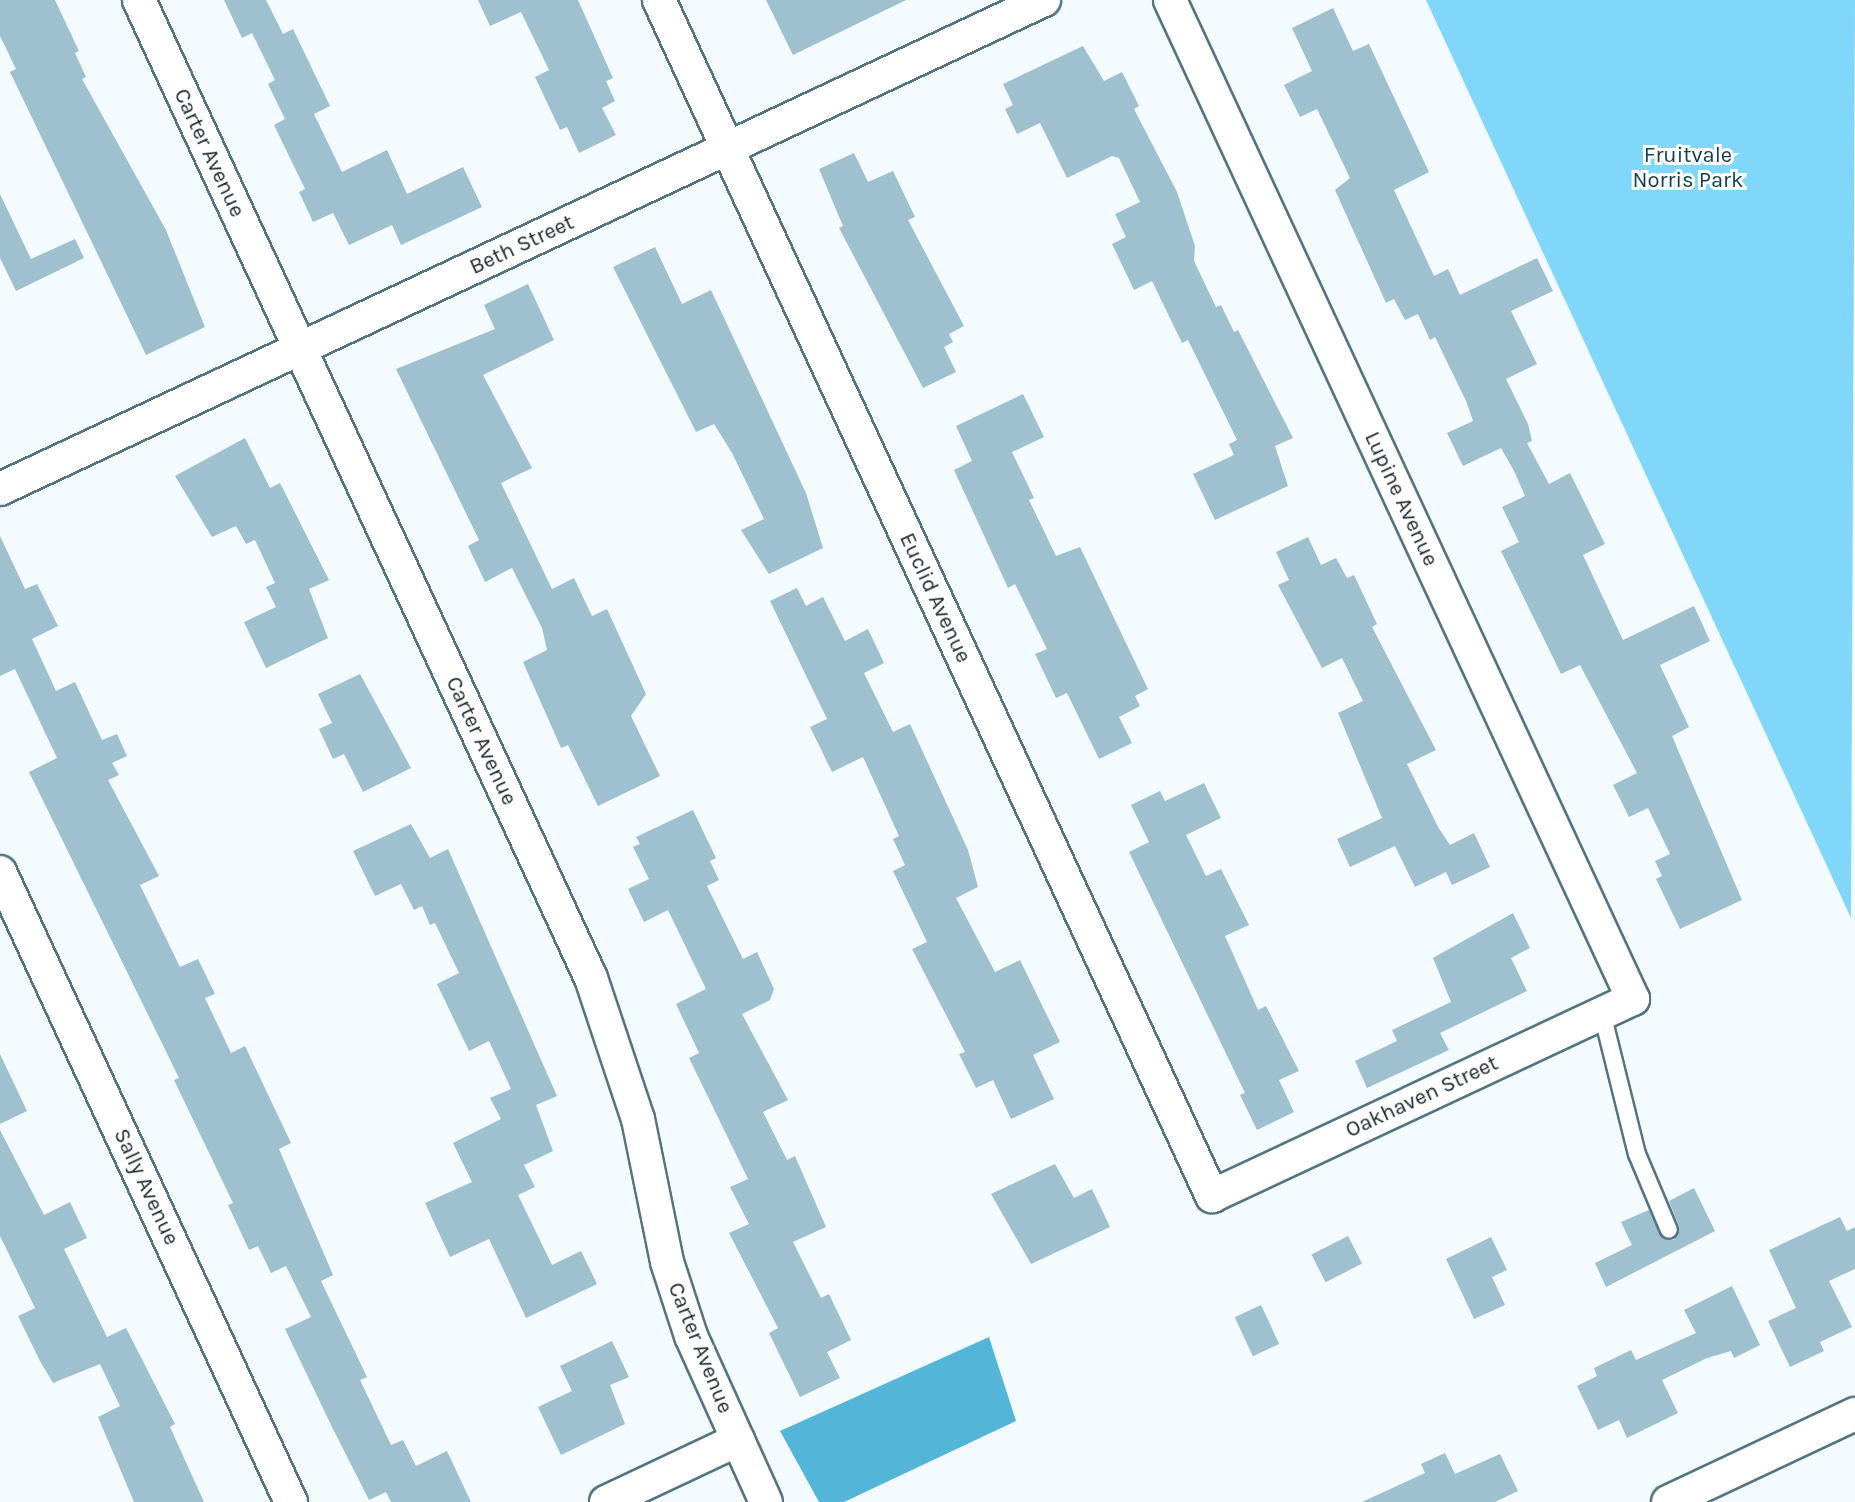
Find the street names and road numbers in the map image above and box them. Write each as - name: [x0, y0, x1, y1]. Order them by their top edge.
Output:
- street label: Carter Avenue: [168, 85, 250, 221]
- street label: Beth Street: [466, 209, 578, 281]
- street label: Lupine Avenue: [1358, 428, 1444, 570]
- street label: Euclid Avenue: [893, 529, 977, 667]
- street label: Carter Avenue: [440, 673, 522, 809]
- street label: Oakhaven Street: [1341, 1050, 1503, 1144]
- street label: Sally Avenue: [107, 1125, 185, 1249]
- street label: Carter Avenue: [662, 1279, 738, 1417]

